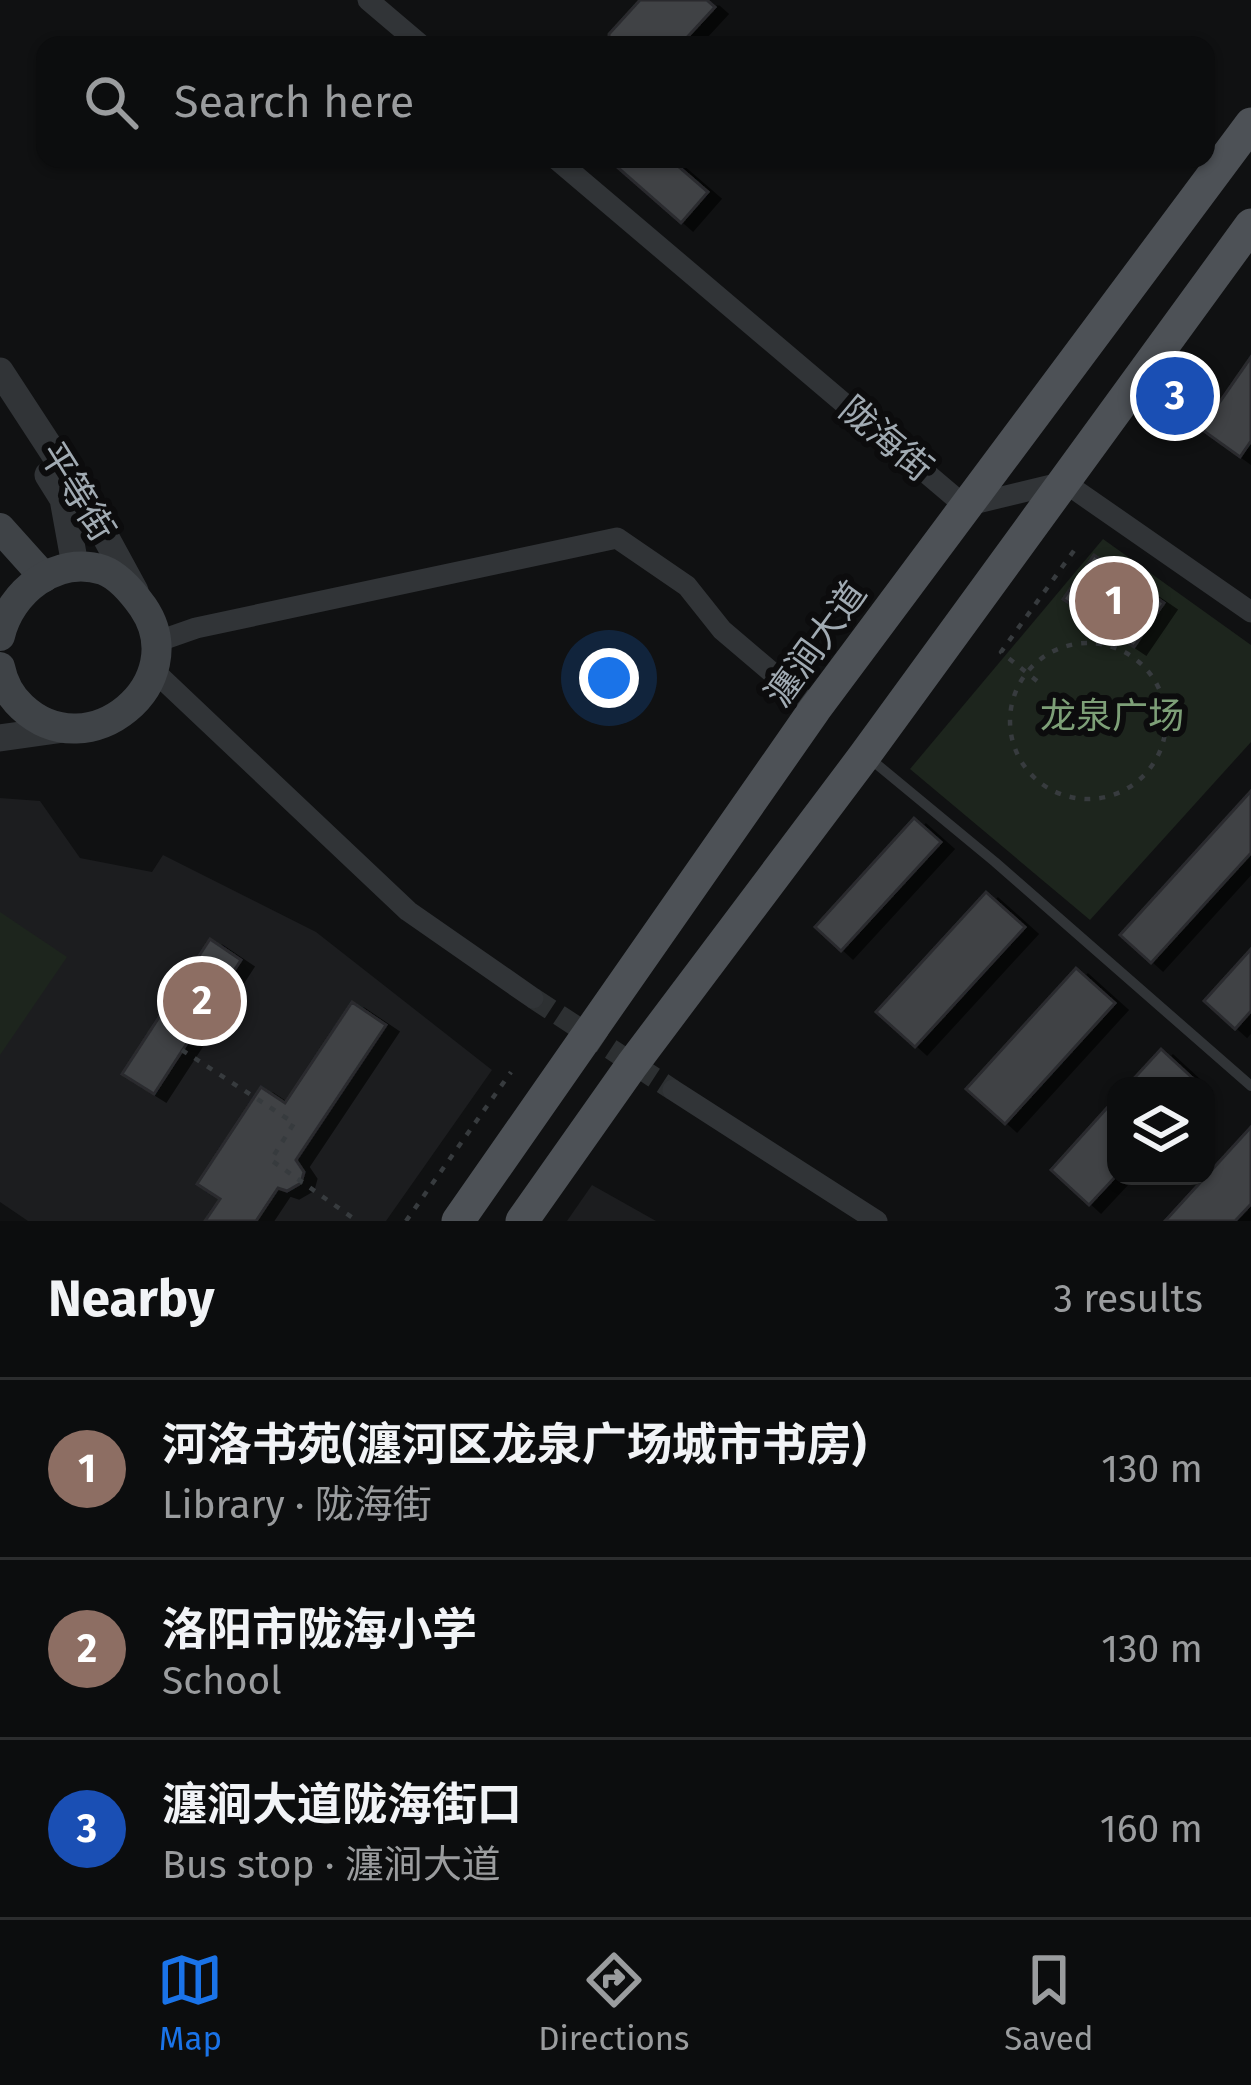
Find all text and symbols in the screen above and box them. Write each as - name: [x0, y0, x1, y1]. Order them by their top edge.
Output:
- search box: [36, 36, 1215, 168]
- icon: search: [78, 69, 144, 135]
- text: Search here: [174, 75, 414, 129]
- pin: 3: [1136, 351, 1214, 441]
- street label: 陇海街: [830, 387, 942, 491]
- street label: 平等街: [30, 435, 124, 549]
- pin: 1: [1075, 556, 1153, 646]
- street label: 瀍涧大道: [756, 573, 876, 715]
- your location: [579, 648, 639, 708]
- park label: 龙泉广场: [1040, 694, 1184, 738]
- pin: 2: [163, 956, 241, 1046]
- map controls: [1107, 1077, 1215, 1185]
- button: layers: [1107, 1077, 1215, 1185]
- text: Nearby: [48, 1268, 214, 1330]
- text: 3 results: [1053, 1276, 1203, 1322]
- text: 河洛书苑(瀍河区龙泉广场城市书房): [162, 1418, 866, 1472]
- text: 1: [78, 1446, 96, 1492]
- text: 130 m: [1101, 1446, 1203, 1492]
- text: Library · 陇海街: [162, 1482, 432, 1528]
- text: 洛阳市陇海小学: [162, 1603, 477, 1657]
- text: 2: [77, 1626, 97, 1672]
- text: 130 m: [1101, 1626, 1203, 1672]
- text: School: [162, 1658, 282, 1704]
- text: 瀍涧大道陇海街口: [162, 1778, 522, 1832]
- text: 3: [77, 1806, 97, 1852]
- text: 160 m: [1100, 1806, 1203, 1852]
- text: Bus stop · 瀍涧大道: [162, 1842, 501, 1888]
- tab: Map: [157, 1947, 223, 2059]
- tab: Directions: [538, 1947, 690, 2059]
- tab: Saved: [1004, 1947, 1094, 2059]

